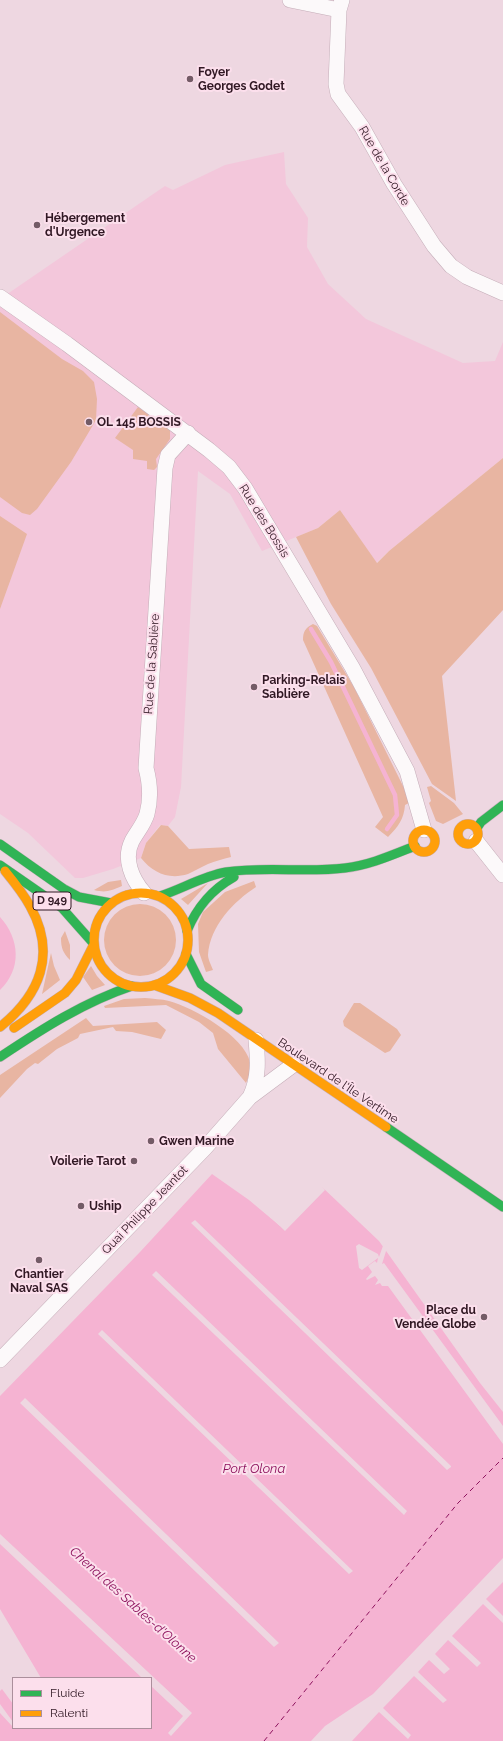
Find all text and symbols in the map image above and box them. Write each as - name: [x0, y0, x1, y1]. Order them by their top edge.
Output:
- place label: Foyer Georges Godet: [198, 65, 285, 93]
- marker: Foyer Georges Godet: [185, 74, 195, 84]
- street label: Rue de la Corde: [355, 124, 413, 208]
- place label: Hébergement d'Urgence: [45, 211, 125, 239]
- marker: Hébergement d'Urgence: [32, 220, 42, 230]
- place label: OL 145 BOSSIS: [97, 415, 181, 429]
- marker: OL 145 BOSSIS: [84, 417, 94, 427]
- street label: Rue des Bossis: [236, 482, 292, 560]
- street label: Rue de la Sablière: [141, 613, 163, 715]
- place label: Parking-Relais Sablière: [262, 673, 345, 701]
- marker: Parking-Relais Sablière: [249, 682, 259, 692]
- road number: D 949: [33, 892, 71, 910]
- street label: Boulevard de l'Île Vertime: [275, 1035, 401, 1127]
- place label: Gwen Marine: [159, 1134, 234, 1148]
- marker: Gwen Marine: [146, 1136, 156, 1146]
- place label: Voilerie Tarot: [50, 1154, 126, 1168]
- marker: Voilerie Tarot: [129, 1156, 139, 1166]
- street label: Quai Philippe Jeantot: [99, 1163, 191, 1257]
- place label: Uship: [89, 1199, 122, 1213]
- marker: Uship: [76, 1201, 86, 1211]
- marker: Chantier Naval SAS: [34, 1255, 44, 1265]
- place label: Chantier Naval SAS: [10, 1267, 68, 1295]
- place label: Place du Vendée Globe: [395, 1303, 476, 1331]
- marker: Place du Vendée Globe: [479, 1312, 489, 1322]
- water label: Port Olona: [223, 1461, 285, 1477]
- water label: Chenal des Sables-d'Olonne: [66, 1544, 200, 1666]
- legend: [12, 1677, 152, 1729]
- text: Fluide: [50, 1686, 85, 1700]
- text: Ralenti: [50, 1706, 88, 1720]

